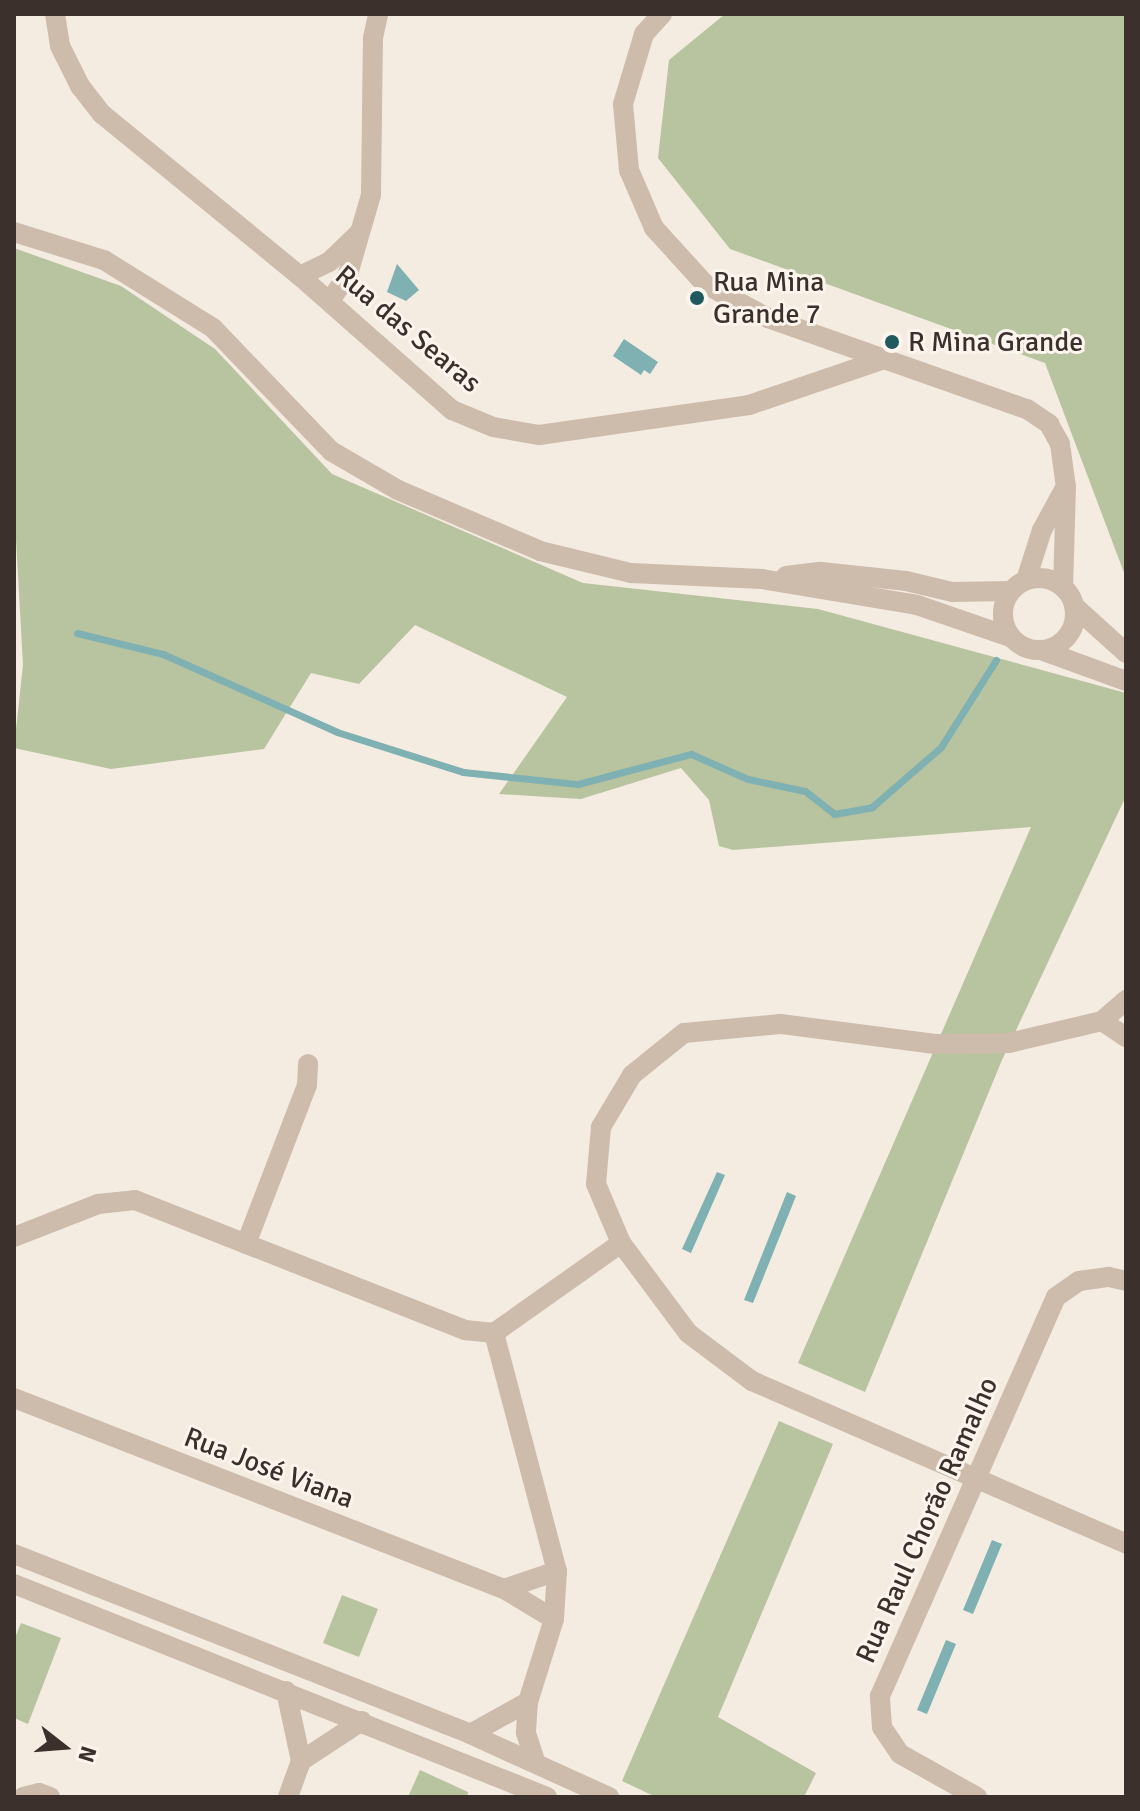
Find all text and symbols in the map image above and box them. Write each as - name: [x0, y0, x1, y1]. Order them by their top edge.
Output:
- street label: Rua das Searas: [328, 258, 488, 400]
- place label: Rua Mina Grande 7: [713, 265, 825, 331]
- marker: Rua Mina Grande 7: [688, 289, 706, 307]
- place label: R Mina Grande: [908, 325, 1083, 359]
- marker: R Mina Grande: [883, 333, 901, 351]
- street label: Rua Raul Chorão Ramalho: [849, 1372, 1005, 1668]
- street label: Rua José Viana: [180, 1420, 358, 1516]
- north arrow: [24, 1707, 104, 1787]
- text: N: [72, 1743, 103, 1765]

